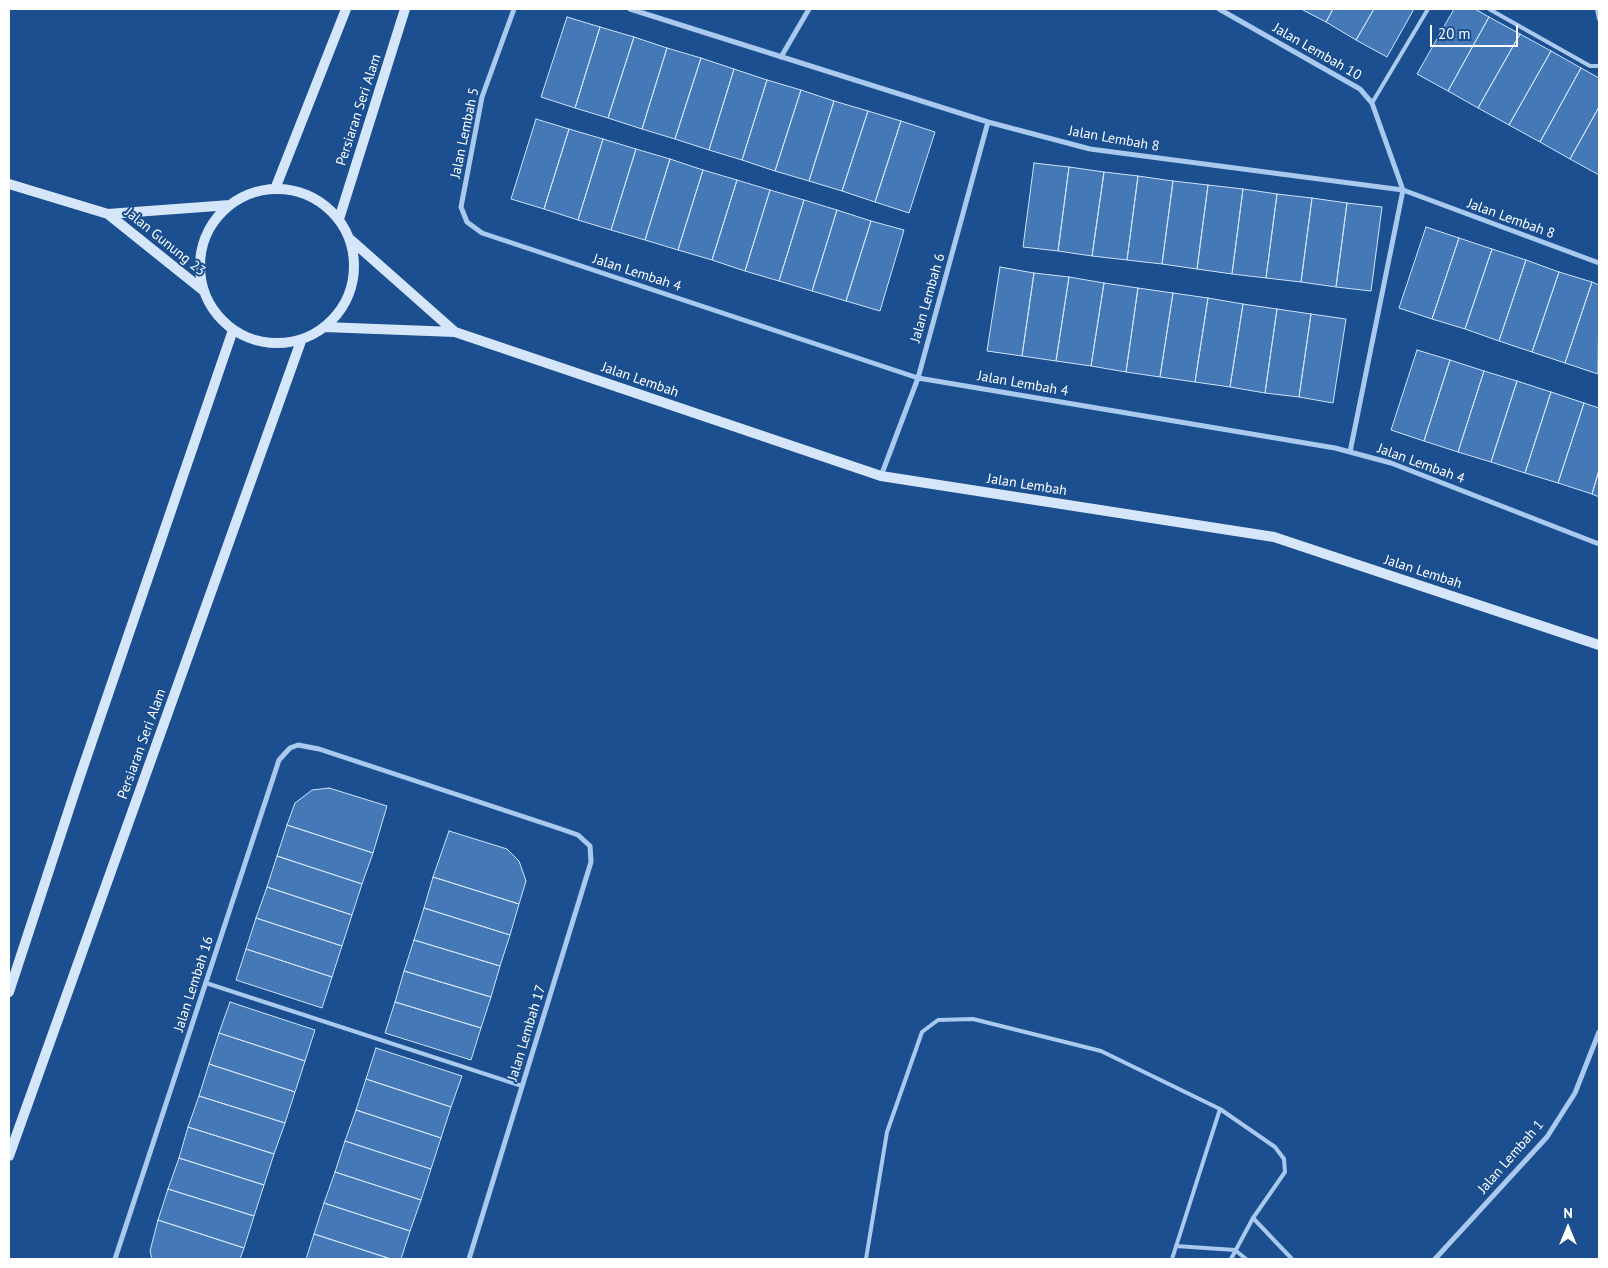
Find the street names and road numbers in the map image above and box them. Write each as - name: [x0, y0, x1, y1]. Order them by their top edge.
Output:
- street label: Jalan Lembah 10: [1270, 20, 1364, 84]
- street label: Persiaran Seri Alam: [333, 52, 385, 168]
- street label: Jalan Lembah 5: [447, 86, 483, 180]
- street label: Jalan Lembah 8: [1067, 123, 1161, 155]
- street label: Jalan Lembah 8: [1465, 195, 1557, 243]
- street label: Jalan Gunung 23: [121, 204, 209, 280]
- street label: Jalan Lembah 4: [591, 251, 683, 295]
- street label: Jalan Lembah 6: [907, 252, 949, 344]
- street label: Jalan Lembah: [599, 359, 681, 401]
- street label: Jalan Lembah 4: [976, 368, 1070, 400]
- street label: Jalan Lembah 4: [1375, 440, 1467, 488]
- street label: Jalan Lembah: [986, 470, 1068, 500]
- street label: Jalan Lembah: [1382, 552, 1464, 592]
- street label: Persiaran Seri Alam: [114, 686, 170, 802]
- street label: Jalan Lembah 16: [171, 934, 217, 1034]
- street label: Jalan Lembah 17: [504, 983, 550, 1083]
- street label: Jalan Lembah 1: [1475, 1117, 1547, 1197]

